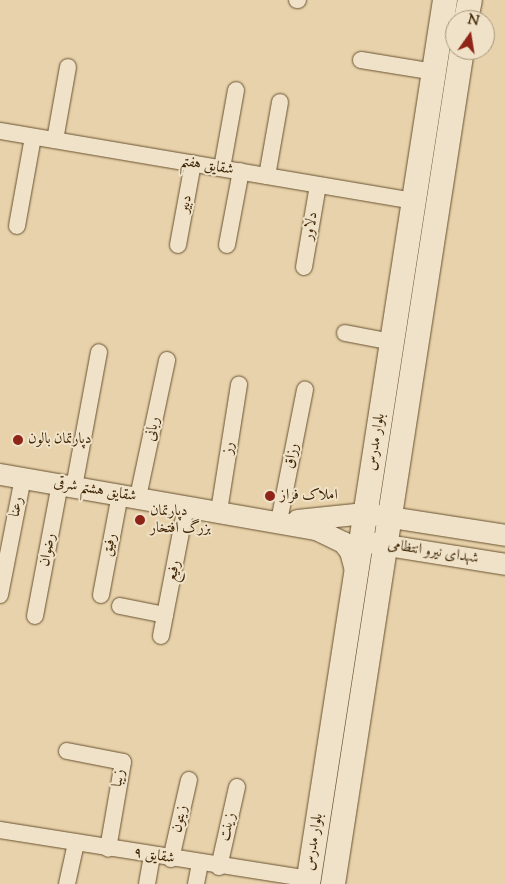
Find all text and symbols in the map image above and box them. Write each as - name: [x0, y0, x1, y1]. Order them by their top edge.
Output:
- north arrow: [445, 10, 495, 60]
- text: N: [465, 10, 481, 32]
- street label: شقایق هفتم: [179, 152, 235, 180]
- street label: دبیر: [176, 194, 196, 214]
- street label: دلاور: [300, 210, 322, 242]
- street label: بلوار مدرس: [363, 412, 389, 472]
- street label: ربانی: [142, 415, 164, 443]
- place label: دپارتمان بالون: [28, 431, 91, 449]
- marker: دپارتمان بالون: [12, 434, 24, 446]
- street label: رز: [219, 441, 239, 455]
- street label: رزاق: [281, 442, 303, 470]
- street label: شقایق هشتم شرقی: [52, 474, 138, 506]
- place label: املاک فراز: [280, 487, 338, 505]
- marker: املاک فراز: [264, 490, 276, 502]
- street label: رعنا: [6, 495, 28, 519]
- place label: دپارتمان بزرگ افتخار: [150, 502, 211, 537]
- marker: دپارتمان بزرگ افتخار: [134, 514, 146, 526]
- street label: رضوان: [36, 532, 60, 568]
- street label: رفیق: [99, 532, 121, 558]
- street label: شهدای نیرو انتظامی: [386, 536, 480, 568]
- street label: رفیع: [163, 559, 185, 583]
- street label: زیبا: [109, 768, 129, 788]
- street label: زیتون: [168, 803, 192, 835]
- street label: زینت: [216, 811, 240, 843]
- street label: بلوار مدرس: [301, 812, 327, 872]
- street label: شقایق ۹: [132, 844, 176, 868]

